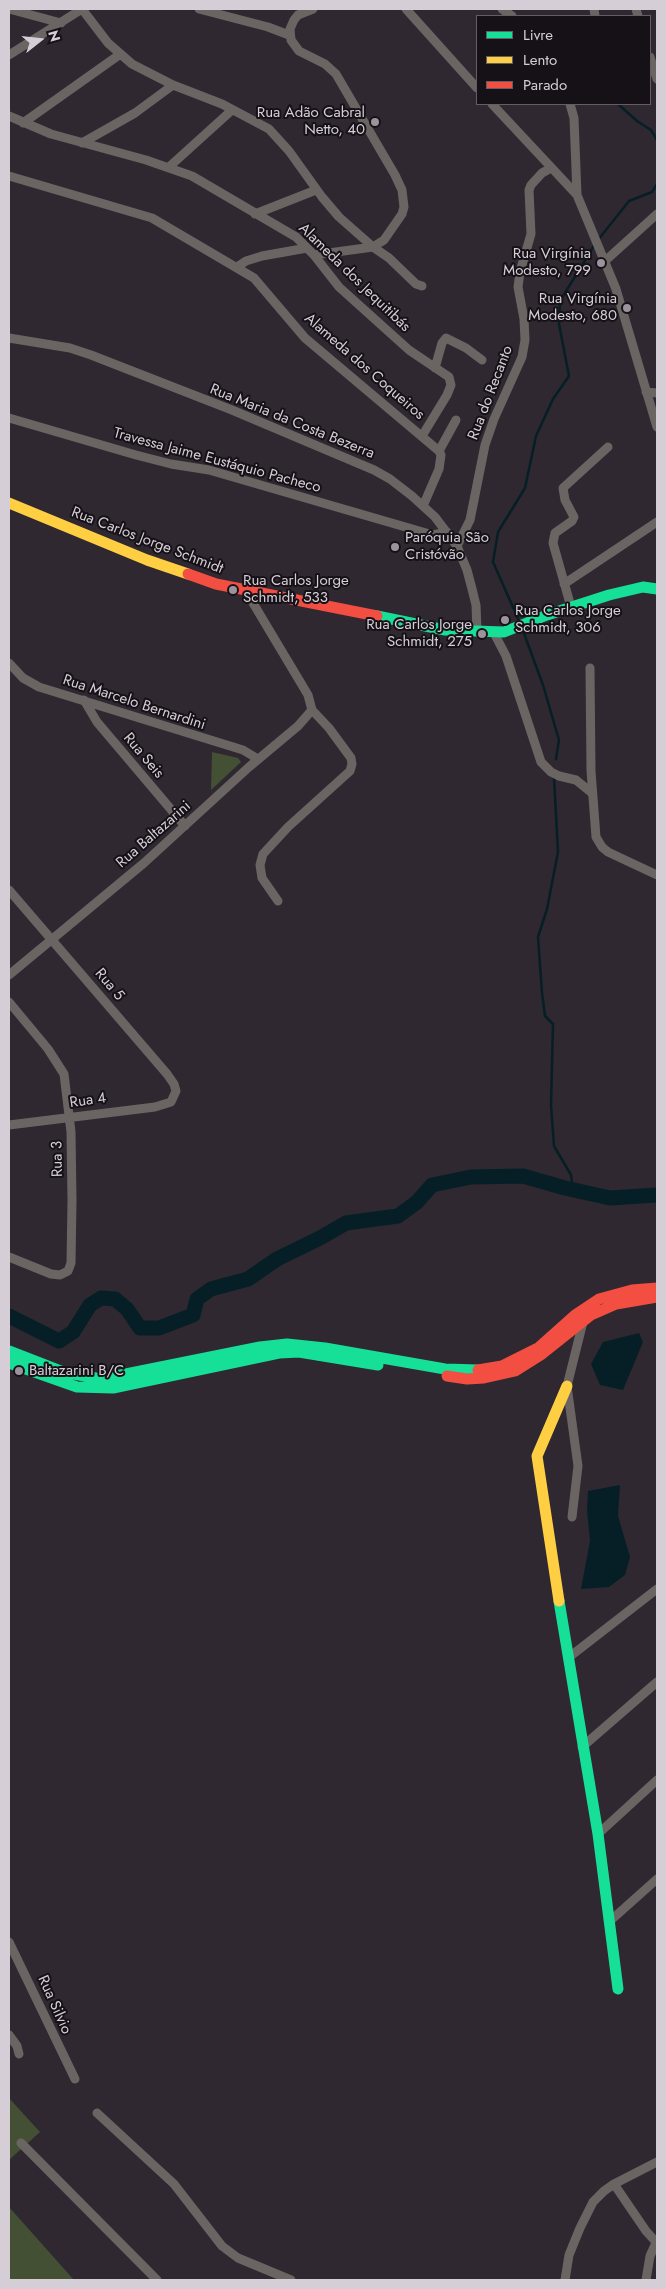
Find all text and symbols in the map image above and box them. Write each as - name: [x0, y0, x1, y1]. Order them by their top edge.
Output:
- north arrow: [15, 15, 65, 65]
- legend: [476, 15, 651, 105]
- text: Livre: [523, 24, 553, 46]
- text: N: [43, 28, 66, 44]
- text: Lento: [523, 49, 557, 71]
- text: Parado: [523, 74, 567, 96]
- place label: Rua Adão Cabral Netto, 40: [257, 104, 365, 139]
- marker: Rua Adão Cabral Netto, 40: [369, 116, 381, 128]
- street label: Alameda dos Jequitibás: [294, 220, 414, 336]
- place label: Rua Virgínia Modesto, 799: [503, 245, 591, 280]
- marker: Rua Virgínia Modesto, 799: [595, 257, 607, 269]
- place label: Rua Virgínia Modesto, 680: [528, 290, 617, 325]
- marker: Rua Virgínia Modesto, 680: [621, 302, 633, 314]
- street label: Alameda dos Coqueiros: [300, 310, 428, 424]
- street label: Rua do Recanto: [465, 343, 517, 443]
- street label: Rua Maria da Costa Bezerra: [207, 381, 377, 463]
- street label: Travessa Jaime Eustáquio Pacheco: [111, 425, 323, 497]
- street label: Rua Carlos Jorge Schmidt: [68, 504, 226, 578]
- place label: Paróquia São Cristóvão: [405, 529, 489, 564]
- marker: Paróquia São Cristóvão: [389, 541, 401, 553]
- place label: Rua Carlos Jorge Schmidt, 533: [243, 572, 349, 607]
- marker: Rua Carlos Jorge Schmidt, 533: [227, 584, 239, 596]
- place label: Rua Carlos Jorge Schmidt, 306: [515, 602, 621, 637]
- marker: Rua Carlos Jorge Schmidt, 306: [499, 614, 511, 626]
- place label: Rua Carlos Jorge Schmidt, 275: [366, 616, 472, 651]
- marker: Rua Carlos Jorge Schmidt, 275: [476, 628, 488, 640]
- street label: Rua Marcelo Bernardini: [60, 671, 208, 735]
- street label: Rua Seis: [119, 730, 167, 782]
- street label: Rua Baltazarini: [113, 798, 195, 872]
- street label: Rua 5: [90, 965, 128, 1005]
- street label: Rua 4: [69, 1090, 107, 1112]
- street label: Rua 3: [49, 1141, 67, 1177]
- place label: Baltazarini B/C: [29, 1362, 124, 1380]
- marker: Baltazarini B/C: [13, 1365, 25, 1377]
- street label: Rua Silvio: [33, 1973, 75, 2037]

